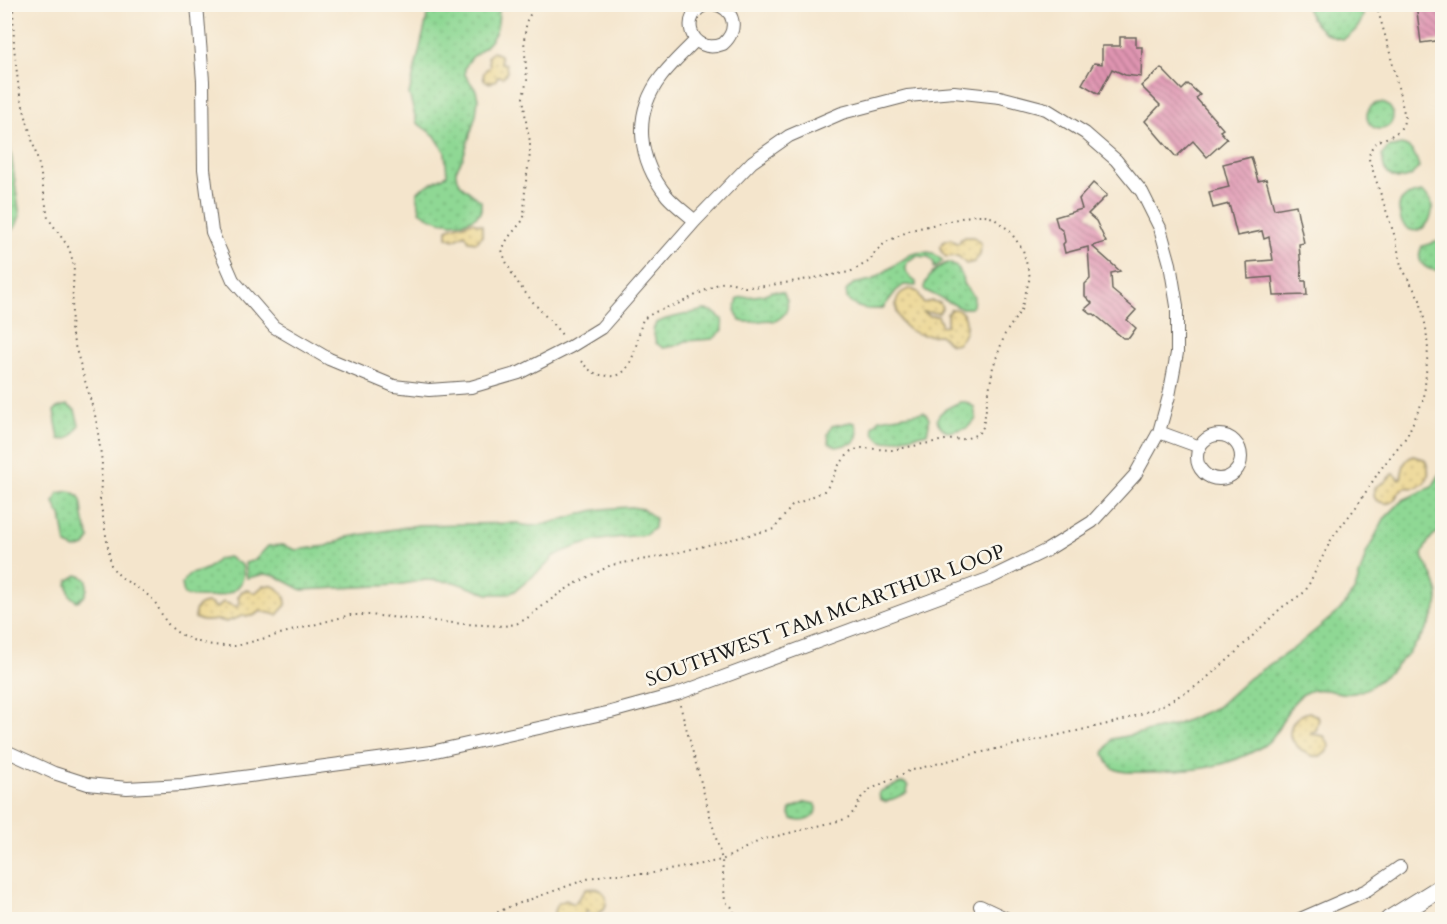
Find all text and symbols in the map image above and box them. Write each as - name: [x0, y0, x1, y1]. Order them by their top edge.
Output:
- street label: SOUTHWEST TAM MCARTHUR LOOP: [642, 538, 1009, 693]

